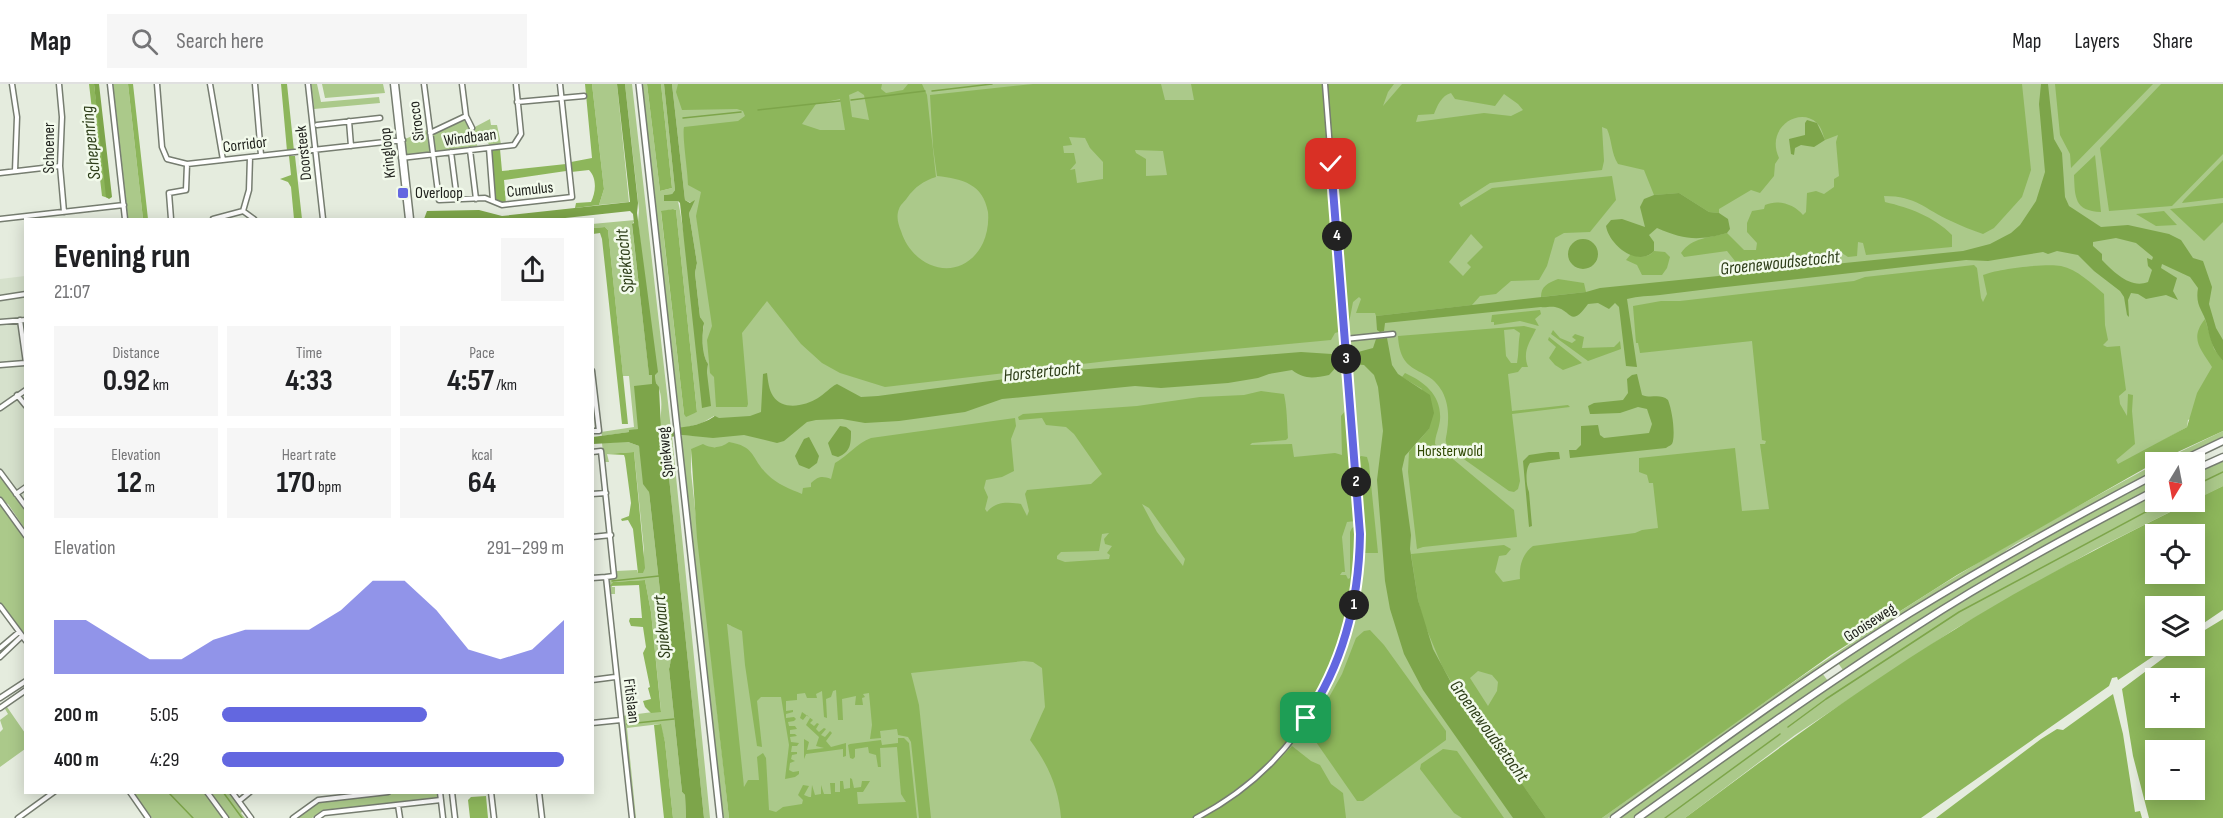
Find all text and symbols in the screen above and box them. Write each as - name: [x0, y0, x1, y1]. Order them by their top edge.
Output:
- search box: [107, 14, 527, 68]
- text: Map: [30, 25, 71, 58]
- icon: search: [128, 25, 161, 58]
- text: Search here: [176, 28, 264, 55]
- text: Map: [2012, 29, 2041, 54]
- text: Layers: [2074, 29, 2120, 54]
- text: Share: [2153, 29, 2193, 54]
- street label: Sirocco: [405, 100, 429, 142]
- water label: Schepenring: [77, 104, 105, 181]
- street label: Schoener: [40, 122, 59, 174]
- street label: Doorsteek: [292, 125, 316, 181]
- street label: Windbaan: [443, 125, 497, 151]
- street label: Kringloop: [376, 127, 400, 179]
- street label: Corridor: [222, 133, 269, 157]
- pin: [1305, 138, 1356, 189]
- icon: check: [1314, 147, 1347, 180]
- street label: Cumulus: [506, 178, 554, 202]
- place label: Overloop: [415, 184, 463, 203]
- marker: Overloop: [396, 186, 410, 200]
- pin: 4: [1322, 221, 1352, 251]
- text: 4: [1333, 226, 1341, 245]
- water label: Spiektocht: [611, 227, 639, 294]
- text: Evening run: [54, 237, 190, 277]
- button: share: [501, 238, 564, 301]
- water label: Groenewoudsetocht: [1719, 246, 1842, 280]
- text: 21:07: [54, 280, 90, 304]
- text: Distance: [112, 344, 160, 363]
- text: Time: [296, 344, 322, 363]
- text: Pace: [469, 344, 495, 363]
- pin: 3: [1331, 344, 1361, 374]
- text: 3: [1342, 349, 1350, 368]
- water label: Horstertocht: [1002, 357, 1082, 387]
- text: 0.92: [103, 363, 150, 399]
- text: 4:33: [285, 363, 333, 399]
- text: 4:57: [447, 363, 494, 399]
- text: km: [150, 376, 169, 395]
- text: /km: [494, 376, 517, 395]
- street label: Spiekweg: [654, 426, 678, 478]
- park label: Horsterwold: [1417, 442, 1483, 461]
- text: Elevation: [111, 446, 161, 465]
- text: Heart rate: [282, 446, 336, 465]
- text: kcal: [471, 446, 493, 465]
- north arrow: [2145, 452, 2205, 512]
- map controls: [2145, 452, 2205, 800]
- text: 12: [117, 465, 142, 501]
- text: 170: [277, 465, 315, 501]
- text: 64: [468, 465, 496, 501]
- pin: 2: [1341, 467, 1371, 497]
- text: 2: [1352, 472, 1360, 491]
- text: m: [142, 478, 155, 497]
- text: bpm: [315, 478, 341, 497]
- button: locate: [2145, 524, 2205, 584]
- text: Elevation: [54, 536, 116, 560]
- text: 291–299 m: [487, 536, 564, 560]
- pin: 1: [1339, 590, 1369, 620]
- water label: Spiekvaart: [649, 594, 675, 660]
- text: 1: [1351, 595, 1357, 614]
- button: layers: [2145, 596, 2205, 656]
- street label: Gooiseweg: [1840, 599, 1900, 647]
- button: +: [2145, 668, 2205, 728]
- water label: Groenewoudsetocht: [1445, 676, 1533, 786]
- street label: Fitislaan: [619, 677, 643, 725]
- pin: [1280, 692, 1331, 743]
- icon: arrive: [1289, 701, 1322, 734]
- text: 200 m: [54, 703, 98, 727]
- text: 5:05: [150, 703, 179, 727]
- button: −: [2145, 740, 2205, 800]
- text: 400 m: [54, 748, 99, 772]
- text: 4:29: [150, 748, 179, 772]

